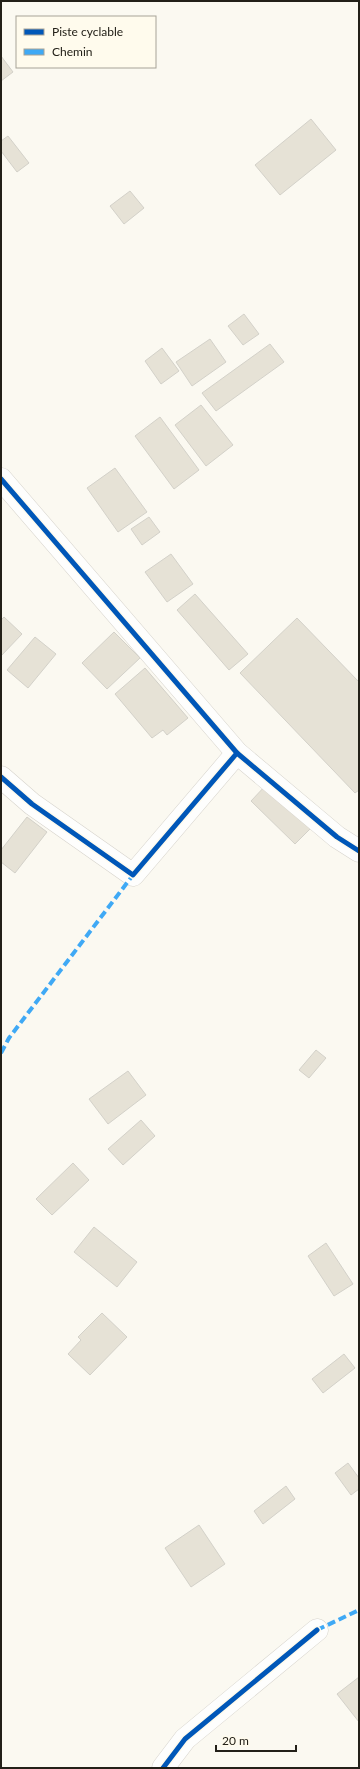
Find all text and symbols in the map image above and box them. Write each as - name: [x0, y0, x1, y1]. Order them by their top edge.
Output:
- legend: [16, 16, 156, 68]
- text: Piste cyclable: [52, 24, 123, 39]
- text: Chemin: [52, 44, 93, 59]
- scale bar: [216, 1727, 296, 1753]
- text: 20 m: [222, 1733, 249, 1748]

